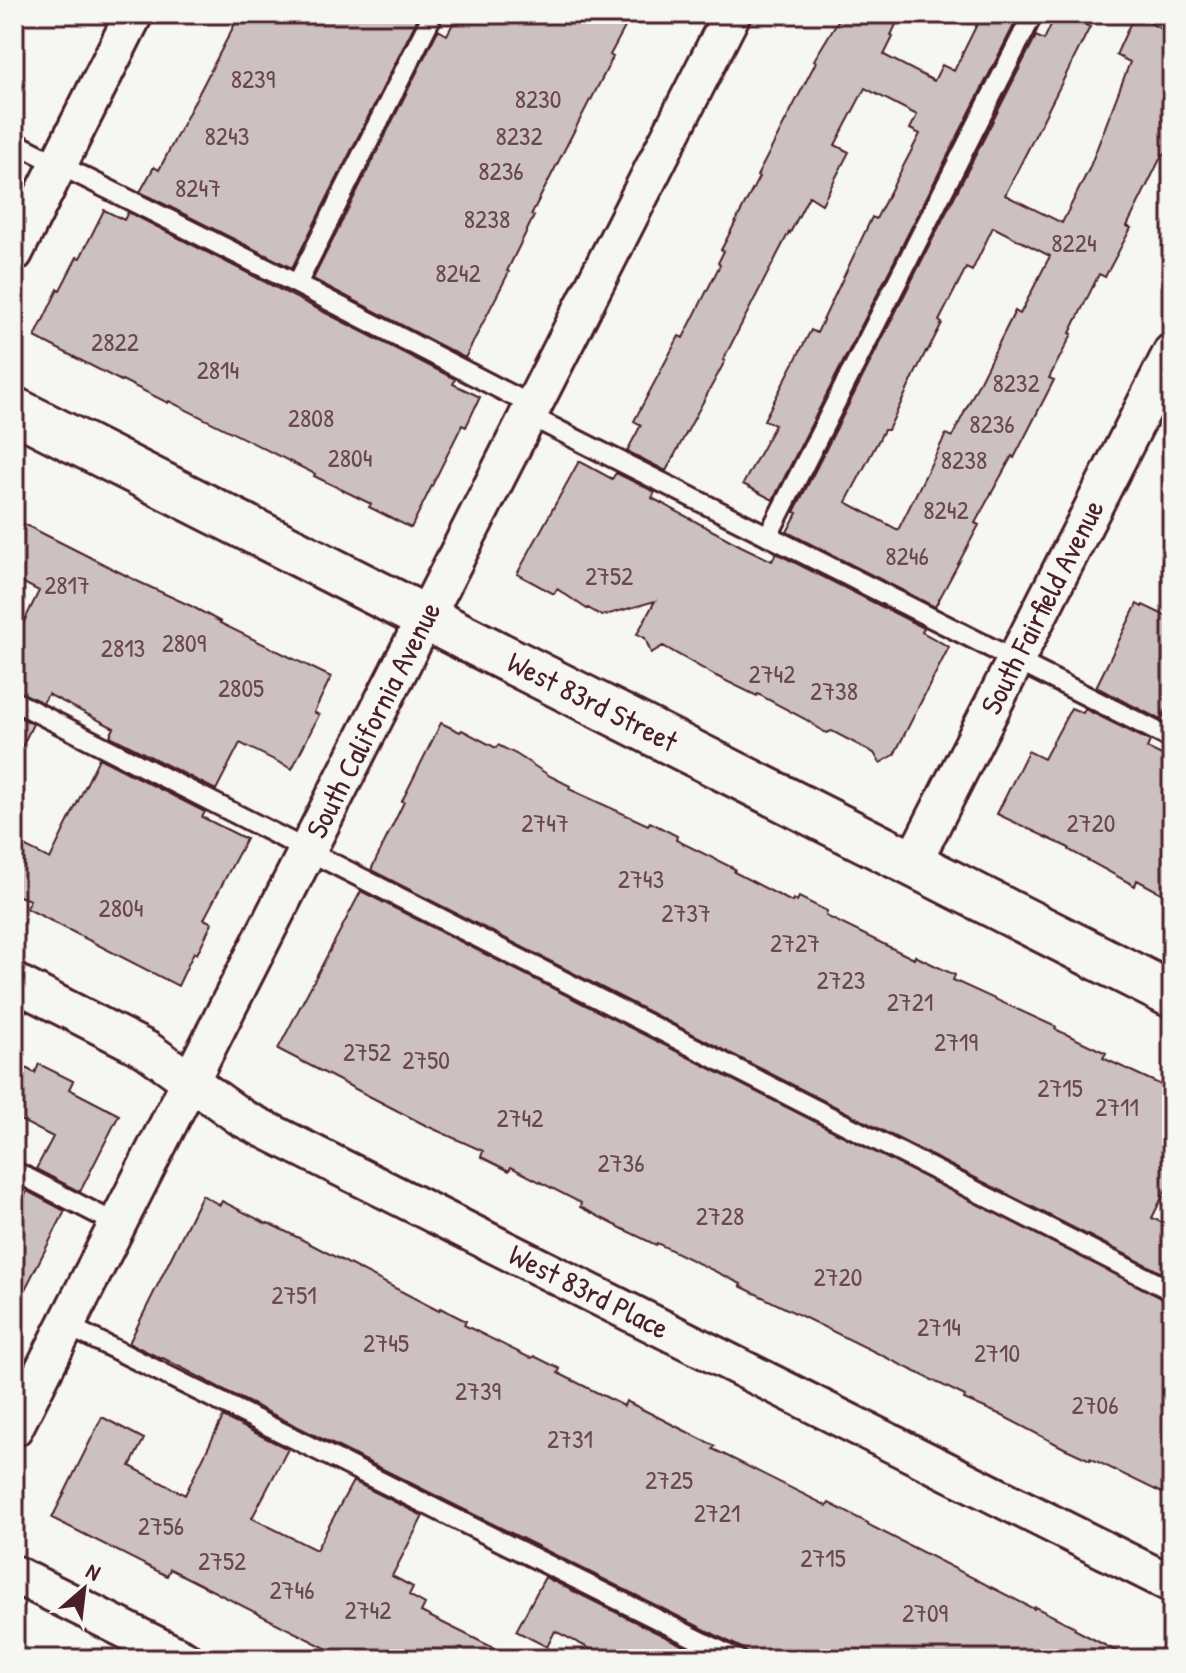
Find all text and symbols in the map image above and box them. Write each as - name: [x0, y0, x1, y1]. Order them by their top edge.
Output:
- house number: 8239: [231, 61, 275, 96]
- house number: 8230: [515, 81, 561, 116]
- house number: 8243: [205, 118, 249, 153]
- house number: 8232: [495, 118, 543, 153]
- house number: 8236: [478, 153, 524, 188]
- house number: 8247: [175, 170, 221, 205]
- house number: 8238: [464, 201, 510, 236]
- house number: 8224: [1051, 225, 1097, 260]
- house number: 8242: [435, 255, 481, 290]
- house number: 2822: [91, 324, 139, 359]
- house number: 2814: [197, 352, 239, 387]
- house number: 8232: [992, 365, 1040, 400]
- house number: 2808: [288, 400, 334, 435]
- house number: 8236: [969, 406, 1015, 441]
- house number: 2804: [328, 440, 372, 475]
- house number: 8238: [941, 442, 987, 477]
- house number: 8242: [923, 492, 969, 527]
- street label: South Fairfield Avenue: [970, 493, 1113, 721]
- house number: 8246: [885, 538, 929, 573]
- house number: 2752: [585, 558, 633, 593]
- house number: 2817: [44, 567, 90, 602]
- street label: South California Avenue: [296, 595, 449, 845]
- house number: 2809: [162, 625, 206, 660]
- house number: 2813: [101, 630, 145, 665]
- street label: West 83rd Street: [501, 642, 685, 761]
- house number: 2742: [749, 656, 795, 691]
- house number: 2805: [218, 670, 264, 705]
- house number: 2738: [810, 673, 858, 708]
- house number: 2747: [521, 805, 569, 840]
- house number: 2720: [1067, 805, 1115, 840]
- house number: 2743: [618, 861, 664, 896]
- house number: 2804: [99, 890, 143, 925]
- house number: 2737: [661, 895, 711, 930]
- house number: 2727: [770, 925, 820, 960]
- house number: 2723: [817, 962, 865, 997]
- house number: 2721: [887, 984, 933, 1019]
- house number: 2719: [934, 1024, 978, 1059]
- house number: 2752: [343, 1034, 391, 1069]
- house number: 2750: [402, 1042, 450, 1077]
- house number: 2715: [1037, 1070, 1083, 1105]
- house number: 2711: [1095, 1089, 1139, 1124]
- house number: 2742: [497, 1100, 543, 1135]
- house number: 2736: [597, 1145, 645, 1180]
- house number: 2728: [696, 1198, 744, 1233]
- street label: West 83rd Place: [503, 1234, 676, 1348]
- house number: 2720: [814, 1259, 862, 1294]
- house number: 2751: [271, 1277, 317, 1312]
- house number: 2714: [917, 1309, 961, 1344]
- house number: 2745: [363, 1325, 409, 1360]
- house number: 2710: [974, 1335, 1020, 1370]
- house number: 2739: [455, 1373, 501, 1408]
- house number: 2706: [1071, 1387, 1119, 1422]
- house number: 2731: [547, 1421, 593, 1456]
- house number: 2725: [645, 1462, 693, 1497]
- house number: 2721: [694, 1495, 740, 1530]
- house number: 2756: [138, 1508, 184, 1543]
- house number: 2715: [800, 1540, 846, 1575]
- house number: 2752: [198, 1543, 246, 1578]
- north arrow: [44, 1549, 124, 1629]
- text: N: [81, 1555, 106, 1587]
- house number: 2746: [269, 1572, 315, 1607]
- house number: 2742: [345, 1592, 391, 1627]
- house number: 2709: [902, 1595, 948, 1630]

